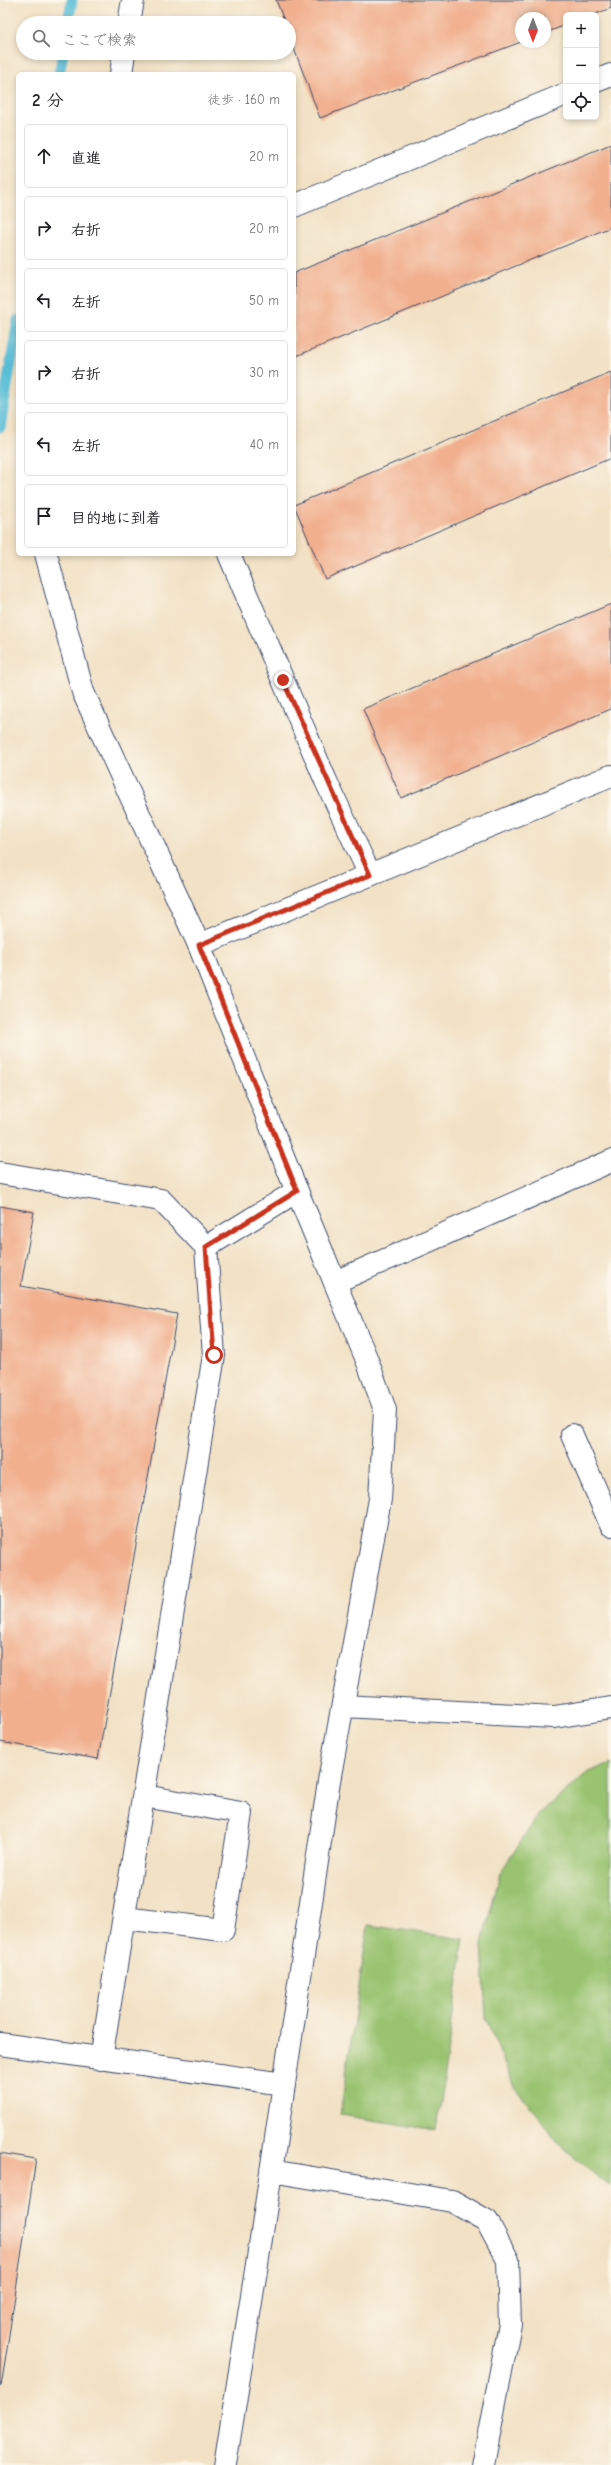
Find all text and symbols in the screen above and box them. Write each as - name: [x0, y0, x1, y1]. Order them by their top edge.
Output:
- north arrow: [515, 12, 551, 48]
- map controls: [563, 12, 599, 120]
- button: +: [563, 12, 599, 48]
- search box: [16, 16, 296, 60]
- icon: search: [30, 27, 52, 49]
- text: ここで検索: [62, 31, 137, 49]
- button: −: [563, 48, 599, 84]
- button: locate: [563, 84, 599, 120]
- text: 2 分: [32, 91, 64, 110]
- text: 徒歩 · 160 m: [208, 92, 280, 107]
- icon: ahead: [33, 145, 55, 167]
- text: 直進: [71, 149, 101, 167]
- text: 20 m: [249, 149, 279, 164]
- icon: right: [33, 217, 55, 239]
- text: 右折: [71, 221, 101, 239]
- text: 20 m: [249, 221, 279, 236]
- icon: left: [33, 289, 55, 311]
- text: 左折: [71, 293, 101, 311]
- text: 50 m: [249, 293, 279, 308]
- icon: right: [33, 361, 55, 383]
- text: 右折: [71, 365, 101, 383]
- text: 30 m: [249, 365, 279, 380]
- icon: left: [33, 433, 55, 455]
- text: 左折: [71, 437, 101, 455]
- text: 40 m: [250, 437, 279, 452]
- icon: arrive: [33, 505, 55, 527]
- text: 目的地に到着: [71, 509, 161, 527]
- route end: [274, 671, 292, 689]
- route start: [205, 1346, 223, 1364]

